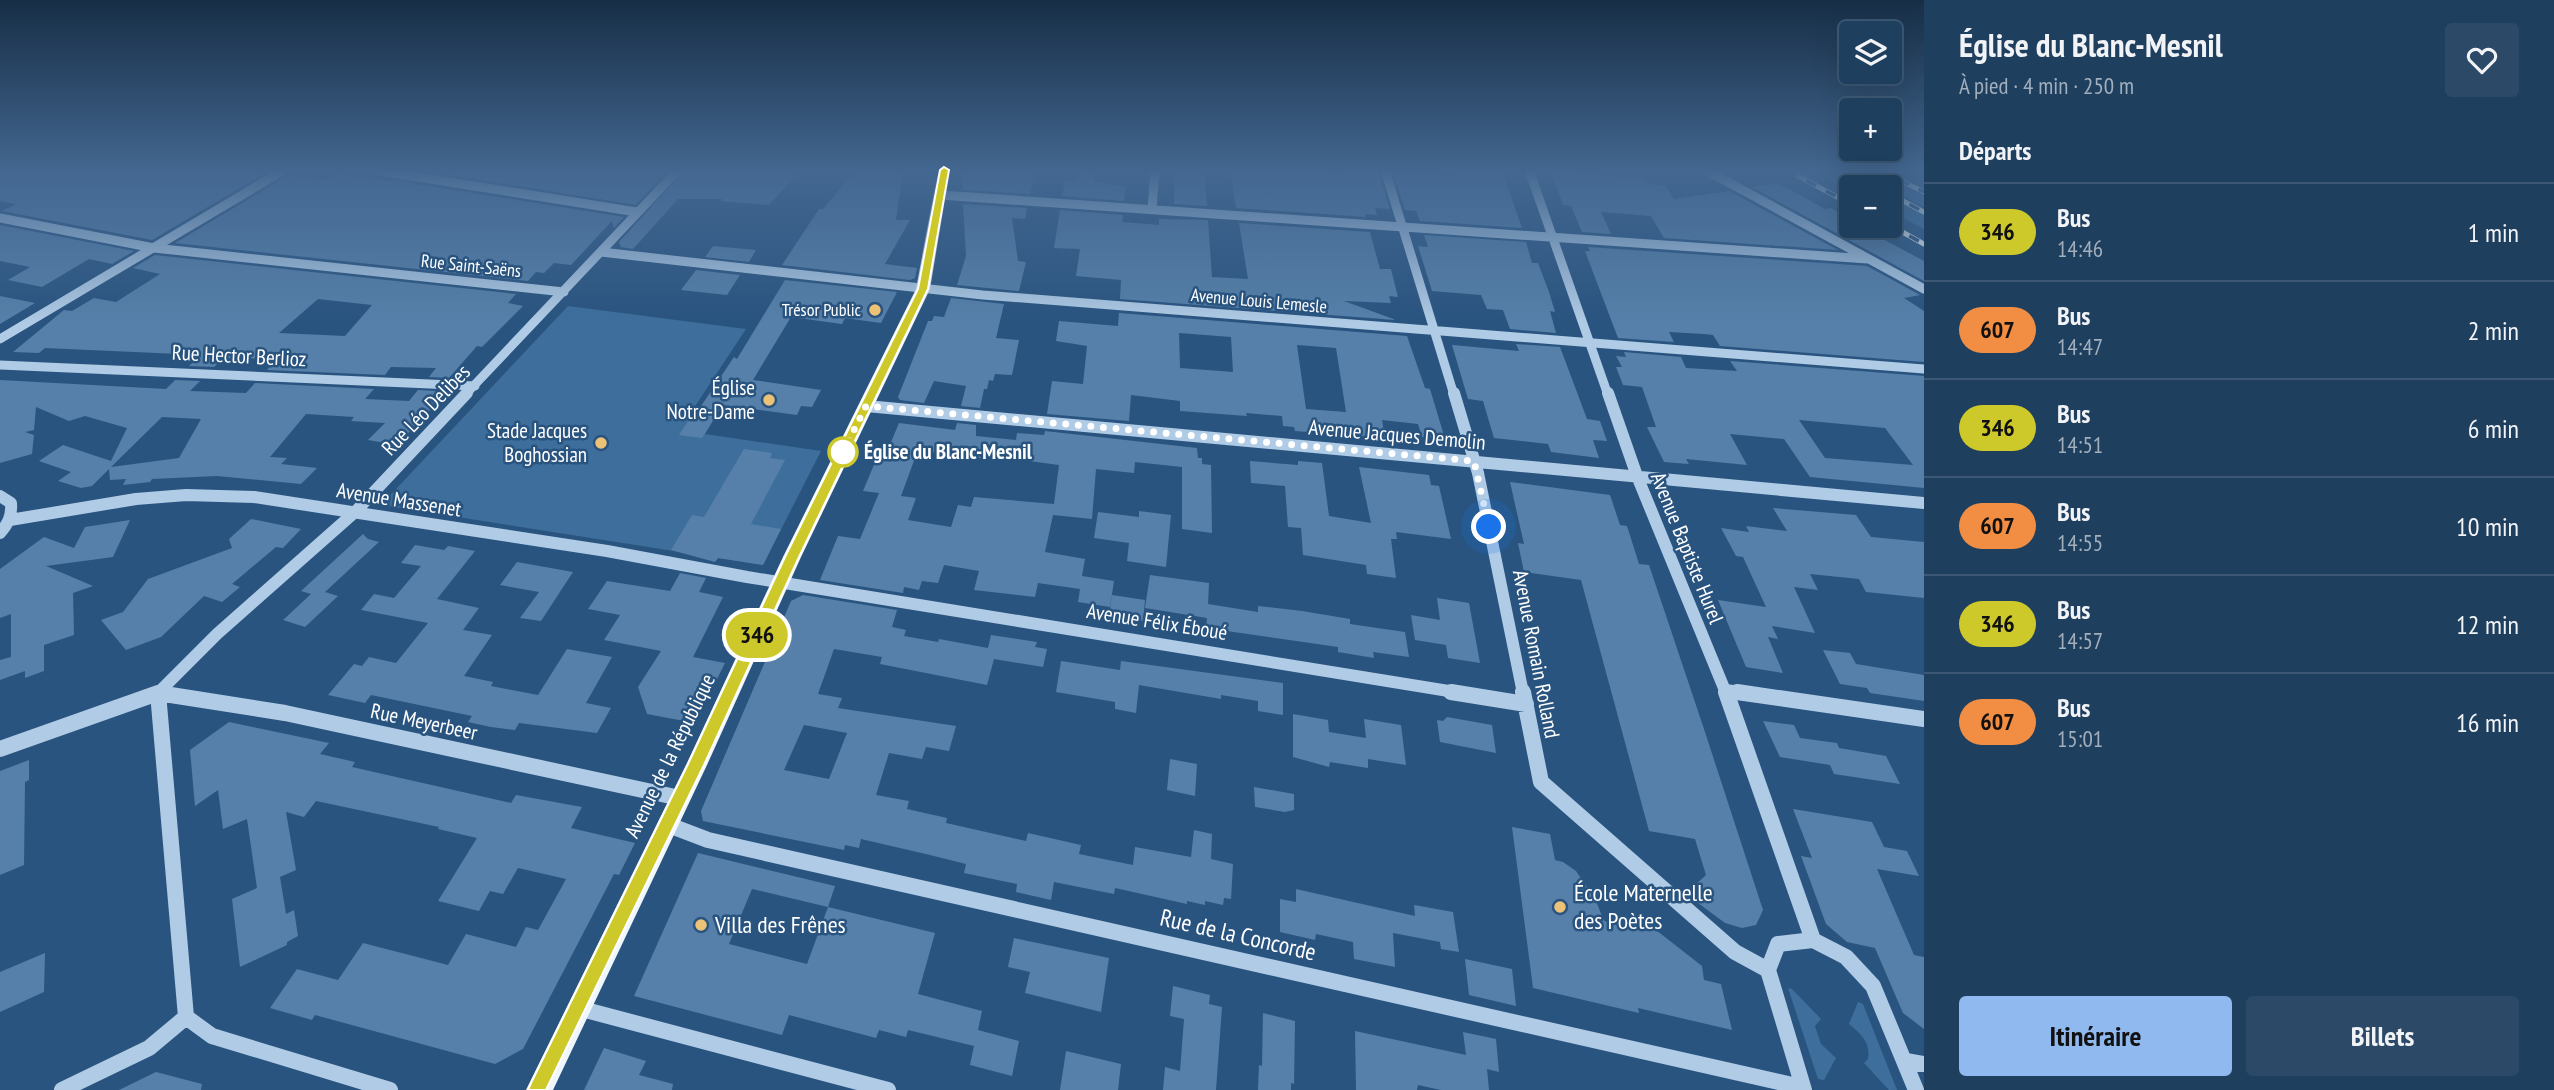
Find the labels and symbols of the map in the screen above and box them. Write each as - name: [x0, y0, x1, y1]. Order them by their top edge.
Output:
- street label: Rue Saint-Saëns: [420, 249, 522, 282]
- street label: Avenue Louis Lemesle: [1190, 283, 1328, 318]
- place label: Trésor Public: [782, 298, 862, 321]
- marker: Trésor Public: [867, 302, 883, 318]
- street label: Rue Hector Berlioz: [171, 338, 307, 373]
- street label: Rue Léo Delibes: [376, 358, 476, 461]
- place label: Église Notre-Dame: [667, 374, 755, 425]
- marker: Église Notre-Dame: [761, 392, 777, 408]
- street label: Avenue Jacques Demolin: [1307, 413, 1487, 456]
- place label: Stade Jacques Boghossian: [487, 417, 587, 468]
- marker: Stade Jacques Boghossian: [593, 435, 609, 451]
- marker: Église du Blanc-Mesnil: [828, 437, 858, 467]
- place label: Église du Blanc-Mesnil: [864, 438, 1033, 465]
- street label: Avenue Baptiste Hurel: [1645, 468, 1730, 628]
- street label: Avenue Massenet: [335, 476, 464, 523]
- your location: [1471, 509, 1506, 544]
- street label: Avenue Romain Rolland: [1507, 567, 1566, 740]
- street label: Avenue Félix Éboué: [1085, 597, 1229, 646]
- line badge: 346: [717, 612, 797, 658]
- street label: Avenue de la République: [618, 669, 721, 842]
- street label: Rue Meyerbeer: [368, 697, 480, 746]
- place label: École Maternelle des Poètes: [1574, 877, 1713, 936]
- marker: École Maternelle des Poètes: [1552, 899, 1568, 915]
- street label: Rue de la Concorde: [1157, 902, 1319, 968]
- place label: Villa des Frênes: [714, 909, 846, 940]
- marker: Villa des Frênes: [693, 917, 709, 933]

